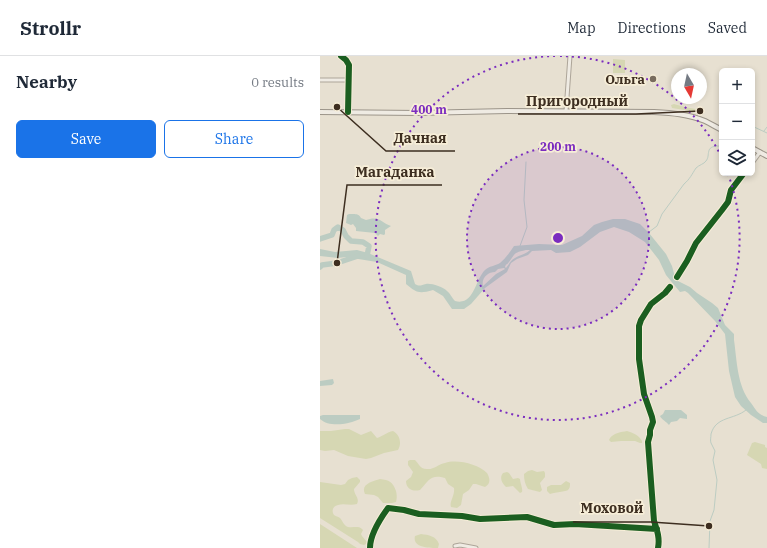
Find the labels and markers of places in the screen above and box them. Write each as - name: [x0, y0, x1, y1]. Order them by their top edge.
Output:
- place label: Ольга: [605, 71, 646, 88]
- marker: Ольга: [648, 74, 658, 84]
- callout: Пригородный: [518, 88, 636, 114]
- callout: Дачная: [386, 125, 455, 151]
- callout: Магаданка: [347, 159, 442, 185]
- centre of rings: [551, 231, 565, 245]
- callout: Моховой: [573, 496, 651, 522]

